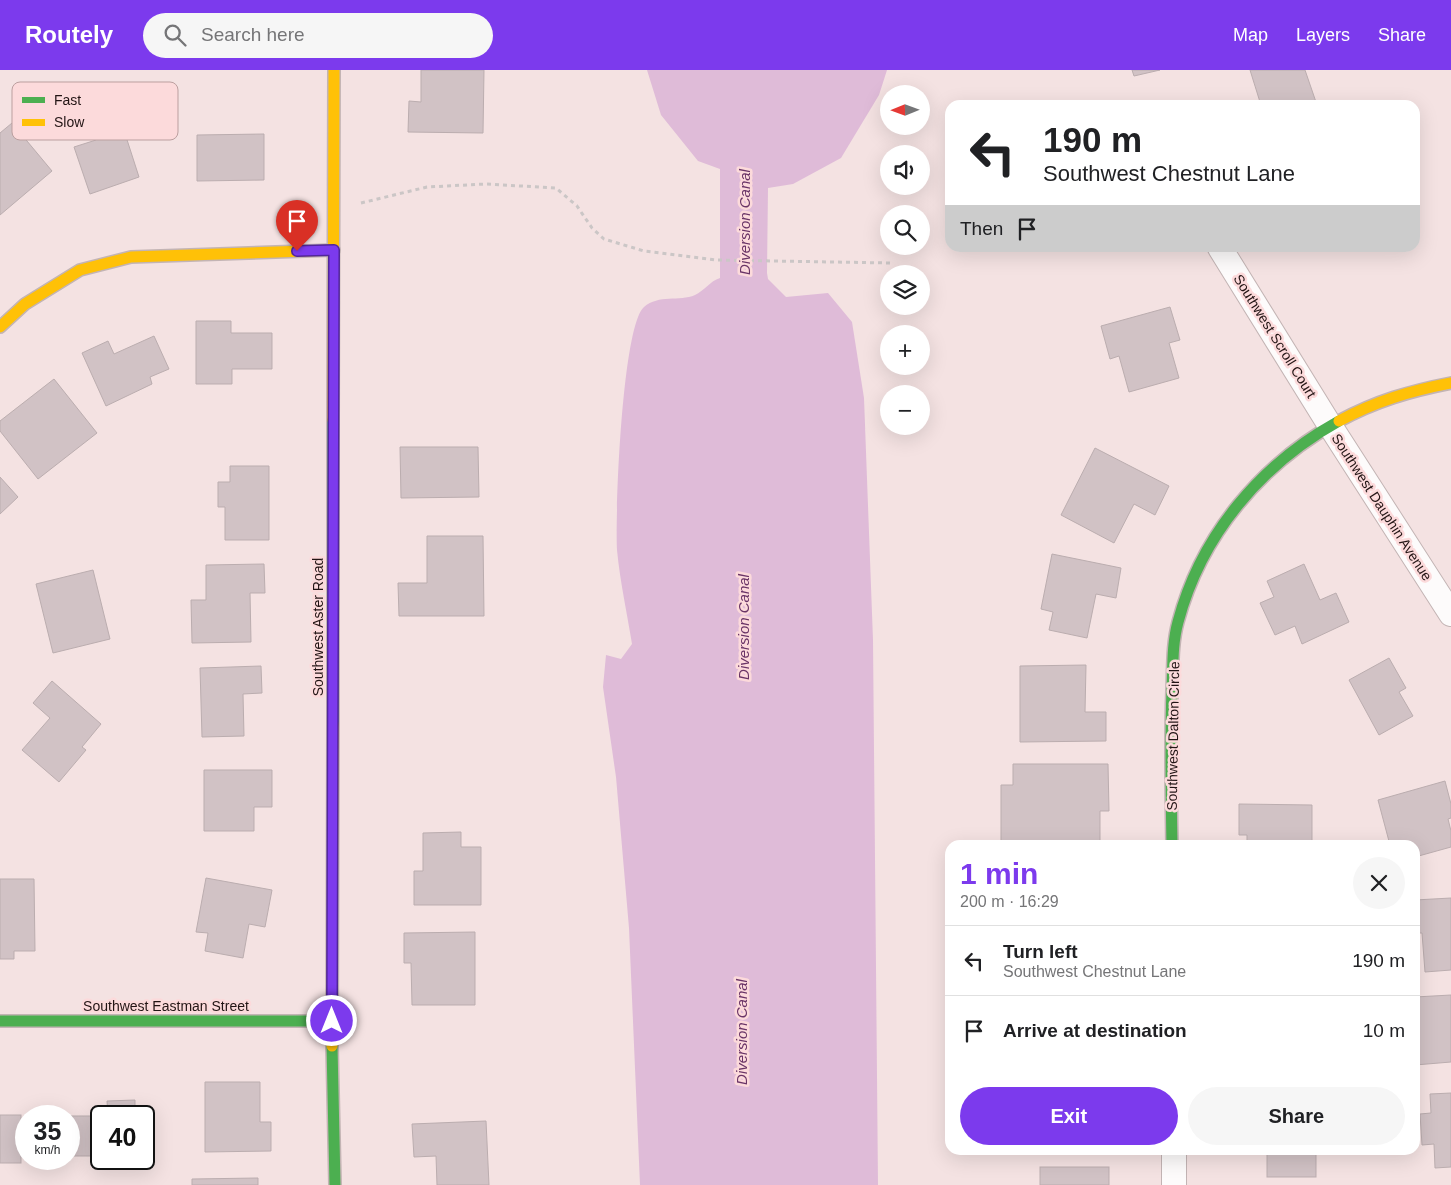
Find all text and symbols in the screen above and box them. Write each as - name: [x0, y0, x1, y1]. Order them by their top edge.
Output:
- search box: [143, 13, 493, 58]
- text: Routely: [25, 21, 113, 48]
- icon: search: [161, 21, 189, 49]
- text: Search here: [201, 24, 305, 45]
- text: Map: [1233, 25, 1268, 45]
- text: Layers: [1296, 25, 1350, 45]
- text: Share: [1378, 25, 1426, 45]
- legend: [12, 82, 178, 140]
- north arrow: [880, 85, 930, 135]
- map controls: [880, 85, 930, 435]
- text: Fast: [54, 92, 81, 108]
- text: Slow: [54, 114, 85, 130]
- icon: left: [960, 120, 1025, 185]
- text: 190 m: [1043, 120, 1142, 159]
- button: sound: [880, 145, 930, 195]
- text: Southwest Chestnut Lane: [1043, 161, 1295, 186]
- water label: Diversion Canal: [736, 168, 753, 275]
- pin: [276, 200, 318, 251]
- button: search: [880, 205, 930, 255]
- icon: arrive: [283, 207, 311, 235]
- icon: arrive: [1013, 215, 1041, 243]
- text: Then: [960, 218, 1003, 239]
- button: layers: [880, 265, 930, 315]
- street label: Southwest Scroll Court: [1230, 271, 1320, 401]
- button: +: [880, 325, 930, 375]
- button: −: [880, 385, 930, 435]
- street label: Southwest Dauphin Avenue: [1329, 431, 1436, 584]
- street label: Southwest Aster Road: [310, 558, 326, 696]
- water label: Diversion Canal: [735, 573, 752, 680]
- street label: Southwest Dalton Circle: [1164, 661, 1182, 811]
- text: 1 min: [960, 857, 1038, 890]
- button: close: [1353, 857, 1405, 909]
- text: 200 m · 16:29: [960, 893, 1059, 910]
- text: Turn left: [1003, 941, 1078, 962]
- icon: left: [960, 947, 988, 975]
- text: 190 m: [1352, 950, 1405, 971]
- text: Southwest Chestnut Lane: [1003, 963, 1186, 980]
- water label: Diversion Canal: [733, 978, 750, 1085]
- position arrow: [305, 994, 357, 1046]
- street label: Southwest Eastman Street: [83, 998, 249, 1014]
- icon: arrive: [960, 1017, 988, 1045]
- text: Arrive at destination: [1003, 1020, 1187, 1041]
- text: 10 m: [1363, 1020, 1405, 1041]
- button: Exit: [960, 1087, 1178, 1145]
- button: Share: [1188, 1087, 1405, 1145]
- speed limit sign: 40: [90, 1105, 155, 1170]
- text: 35: [34, 1117, 61, 1145]
- text: km/h: [34, 1143, 61, 1157]

